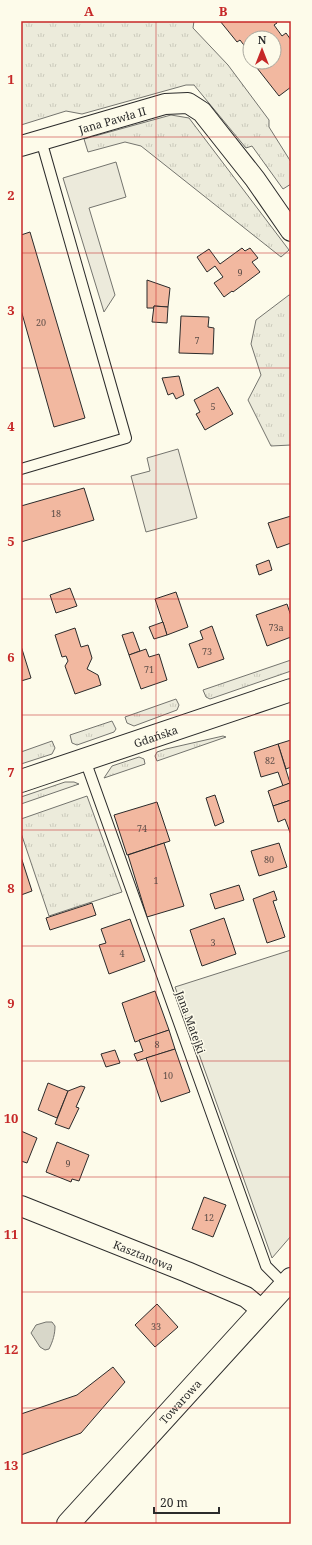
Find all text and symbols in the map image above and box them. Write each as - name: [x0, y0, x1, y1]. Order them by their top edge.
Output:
- text: A: [84, 2, 94, 20]
- text: B: [219, 2, 228, 20]
- north arrow: [242, 30, 282, 70]
- text: N: [258, 32, 267, 47]
- text: 1: [7, 70, 15, 88]
- street label: Jana Pawła II: [76, 102, 148, 137]
- text: 2: [7, 186, 15, 204]
- house number: 9: [237, 266, 243, 279]
- text: 3: [7, 301, 15, 319]
- house number: 20: [36, 316, 46, 329]
- house number: 7: [194, 334, 200, 347]
- house number: 5: [210, 400, 216, 413]
- text: 4: [7, 417, 15, 435]
- house number: 18: [51, 507, 61, 520]
- text: 5: [7, 532, 15, 550]
- house number: 73a: [268, 621, 284, 634]
- house number: 73: [202, 645, 212, 658]
- text: 6: [7, 648, 15, 666]
- house number: 71: [144, 663, 154, 676]
- street label: Gdańska: [132, 721, 180, 750]
- house number: 82: [265, 754, 275, 767]
- text: 7: [7, 763, 15, 781]
- house number: 74: [137, 822, 147, 835]
- house number: 80: [264, 853, 274, 866]
- house number: 1: [153, 874, 159, 887]
- text: 8: [7, 879, 15, 897]
- house number: 3: [210, 936, 216, 949]
- house number: 4: [119, 947, 125, 960]
- street label: Jana Matejki: [172, 988, 209, 1056]
- text: 9: [7, 994, 15, 1012]
- house number: 8: [154, 1038, 160, 1051]
- house number: 10: [163, 1069, 173, 1082]
- text: 10: [4, 1109, 18, 1127]
- house number: 9: [65, 1157, 71, 1170]
- house number: 12: [204, 1211, 214, 1224]
- text: 11: [4, 1225, 18, 1243]
- street label: Kasztanowa: [111, 1236, 176, 1274]
- house number: 33: [151, 1320, 161, 1333]
- text: 12: [4, 1340, 18, 1358]
- street label: Towarowa: [156, 1376, 204, 1427]
- text: 13: [4, 1456, 18, 1474]
- scale bar: [154, 1489, 219, 1515]
- text: 20 m: [160, 1494, 188, 1511]

